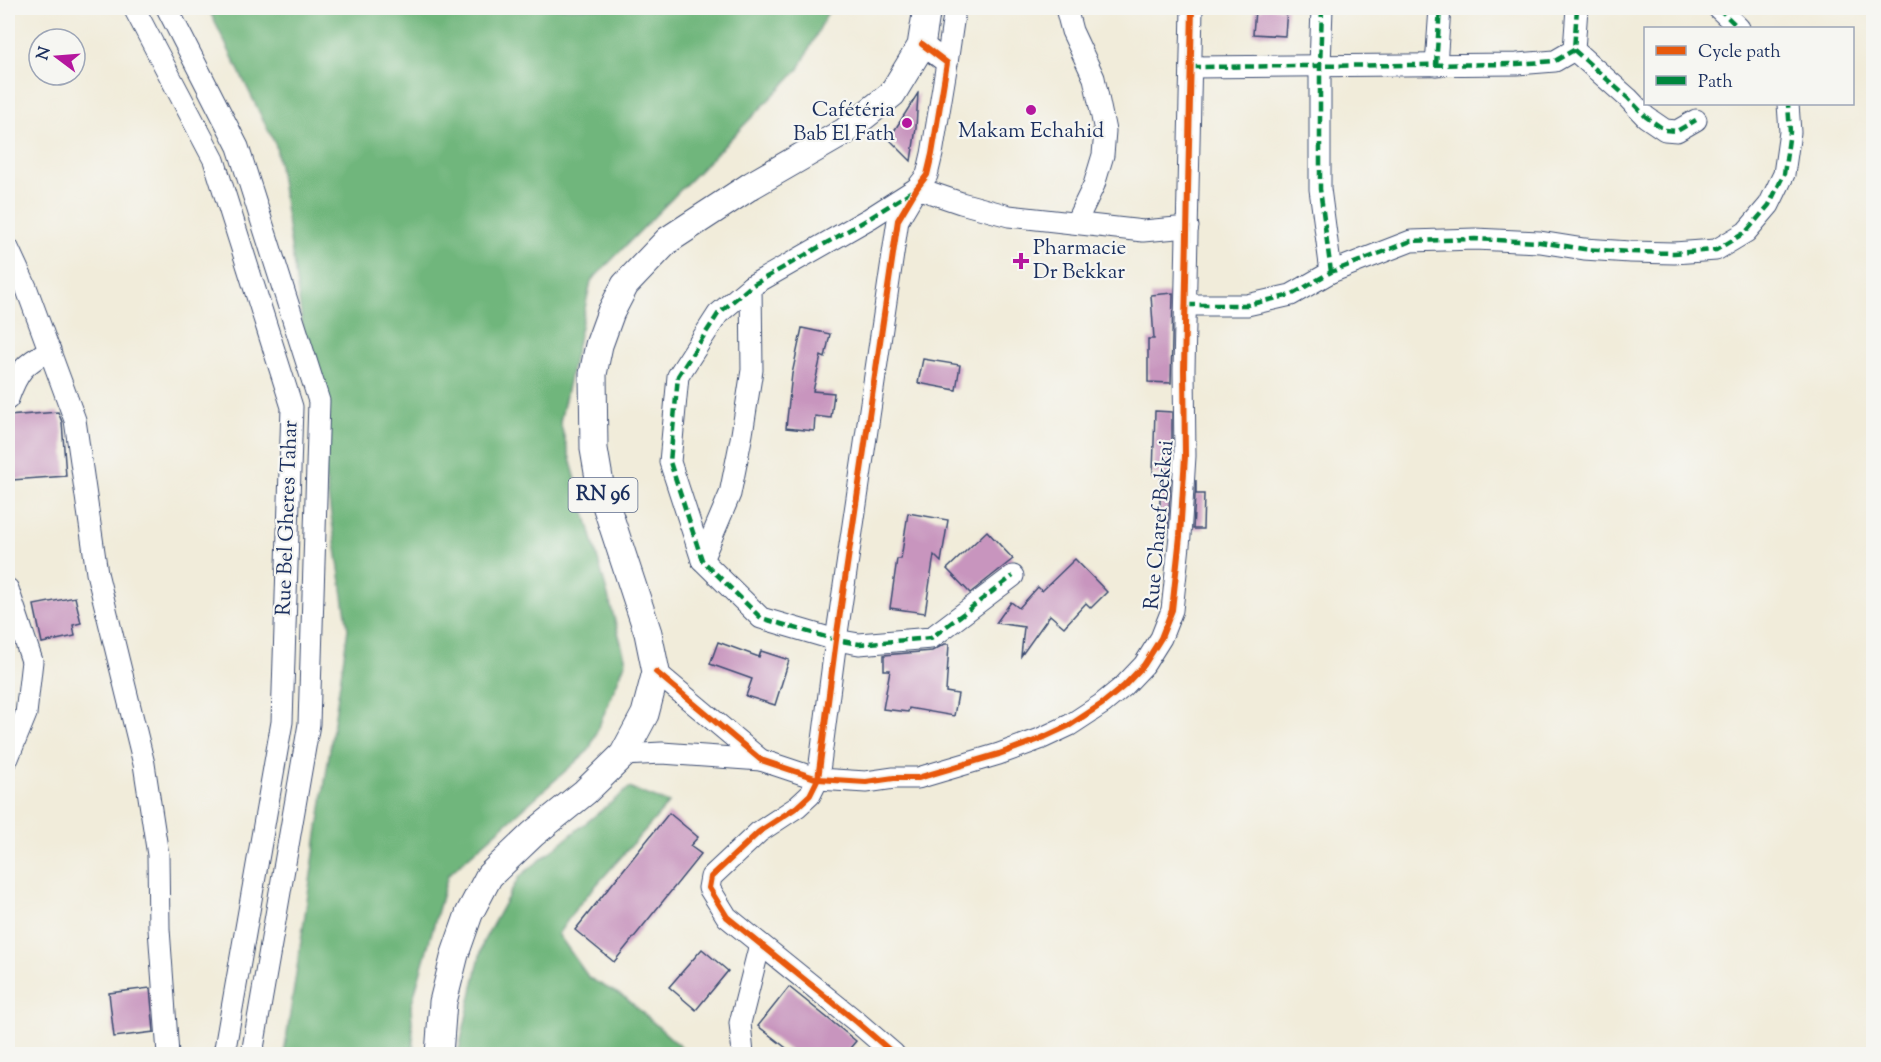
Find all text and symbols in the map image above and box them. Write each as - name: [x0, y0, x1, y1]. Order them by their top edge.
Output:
- north arrow: [27, 27, 87, 87]
- legend: [1644, 27, 1854, 105]
- text: Cycle path: [1698, 40, 1781, 66]
- text: N: [32, 44, 58, 63]
- text: Path: [1698, 70, 1733, 96]
- place label: Cafétéria Bab El Fath: [793, 96, 895, 150]
- marker: Makam Echahid: [1024, 103, 1038, 117]
- marker: Cafétéria Bab El Fath: [900, 116, 914, 130]
- place label: Makam Echahid: [958, 117, 1104, 147]
- place label: Pharmacie Dr Bekkar: [1033, 234, 1126, 288]
- marker: Pharmacie Dr Bekkar: [1014, 254, 1028, 268]
- street label: Rue Bel Gheres Tahar: [270, 420, 306, 616]
- street label: Rue Charef Bekkai: [1138, 439, 1182, 611]
- road number: RN 96: [568, 478, 638, 512]

